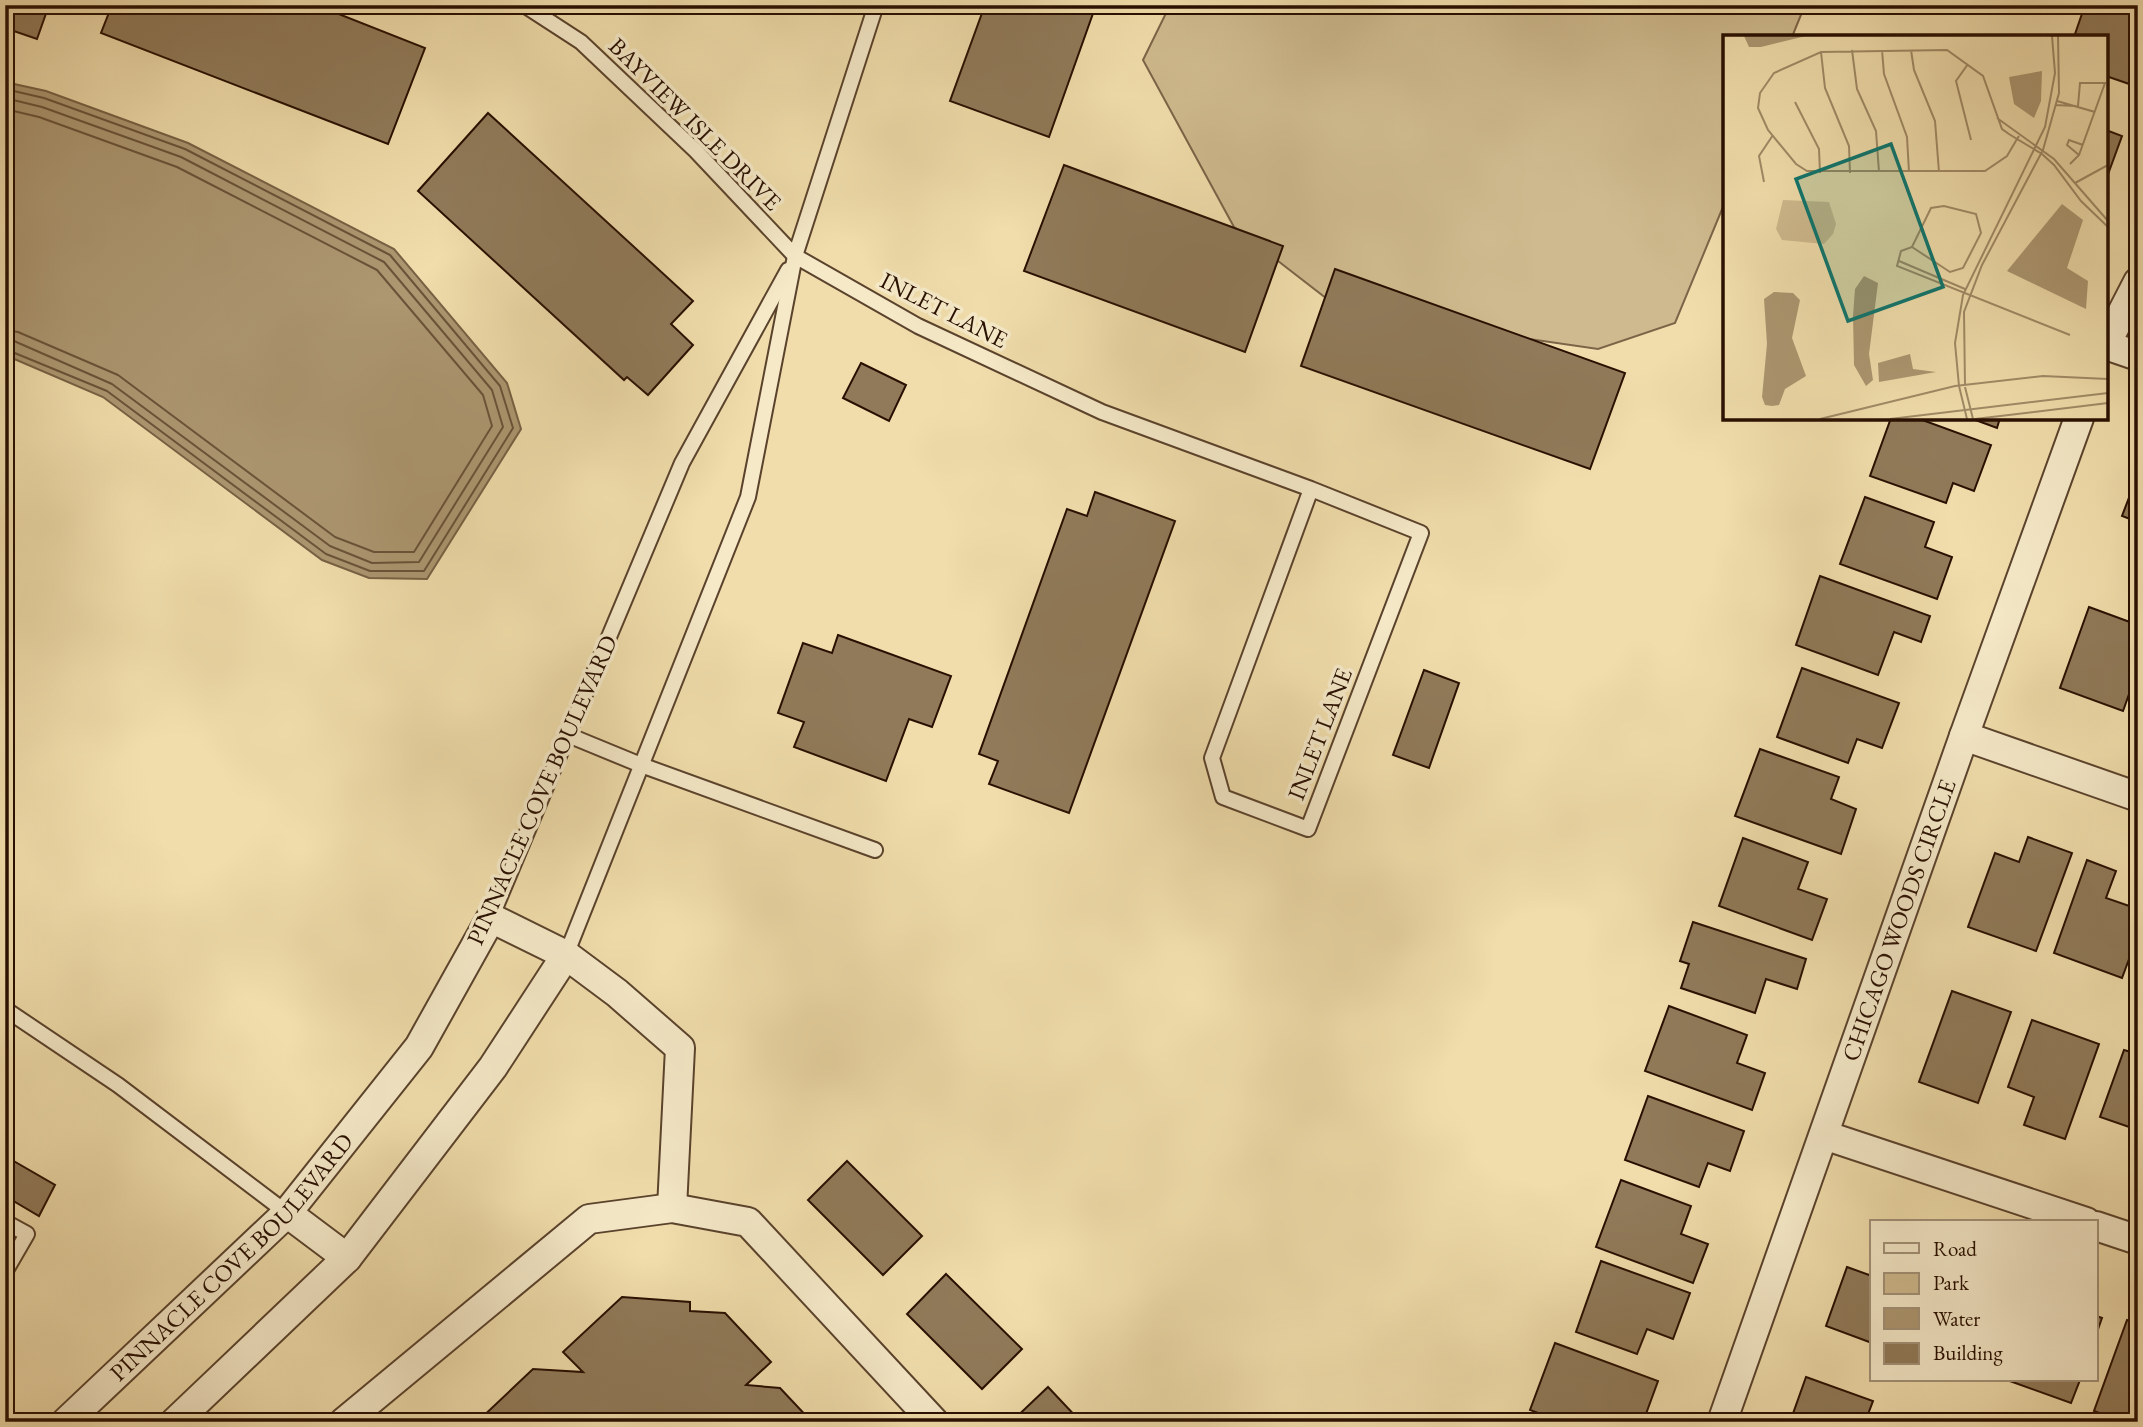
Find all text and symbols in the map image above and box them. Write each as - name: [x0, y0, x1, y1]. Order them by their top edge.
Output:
- street label: BAYVIEW ISLE DRIVE: [602, 31, 788, 217]
- inset map: [1723, 35, 2108, 420]
- street label: INLET LANE: [875, 264, 1013, 355]
- street label: PINNACLE COVE BOULEVARD: [459, 630, 624, 950]
- street label: INLET LANE: [1280, 663, 1359, 804]
- street label: CHICAGO WOODS CIRCLE: [1834, 775, 1963, 1065]
- street label: PINNACLE COVE BOULEVARD: [103, 1126, 360, 1388]
- legend: [1870, 1220, 2098, 1382]
- text: Road: [1933, 1235, 1977, 1262]
- text: Park: [1933, 1269, 1970, 1296]
- text: Water: [1933, 1305, 1980, 1332]
- text: Building: [1933, 1339, 2003, 1366]

